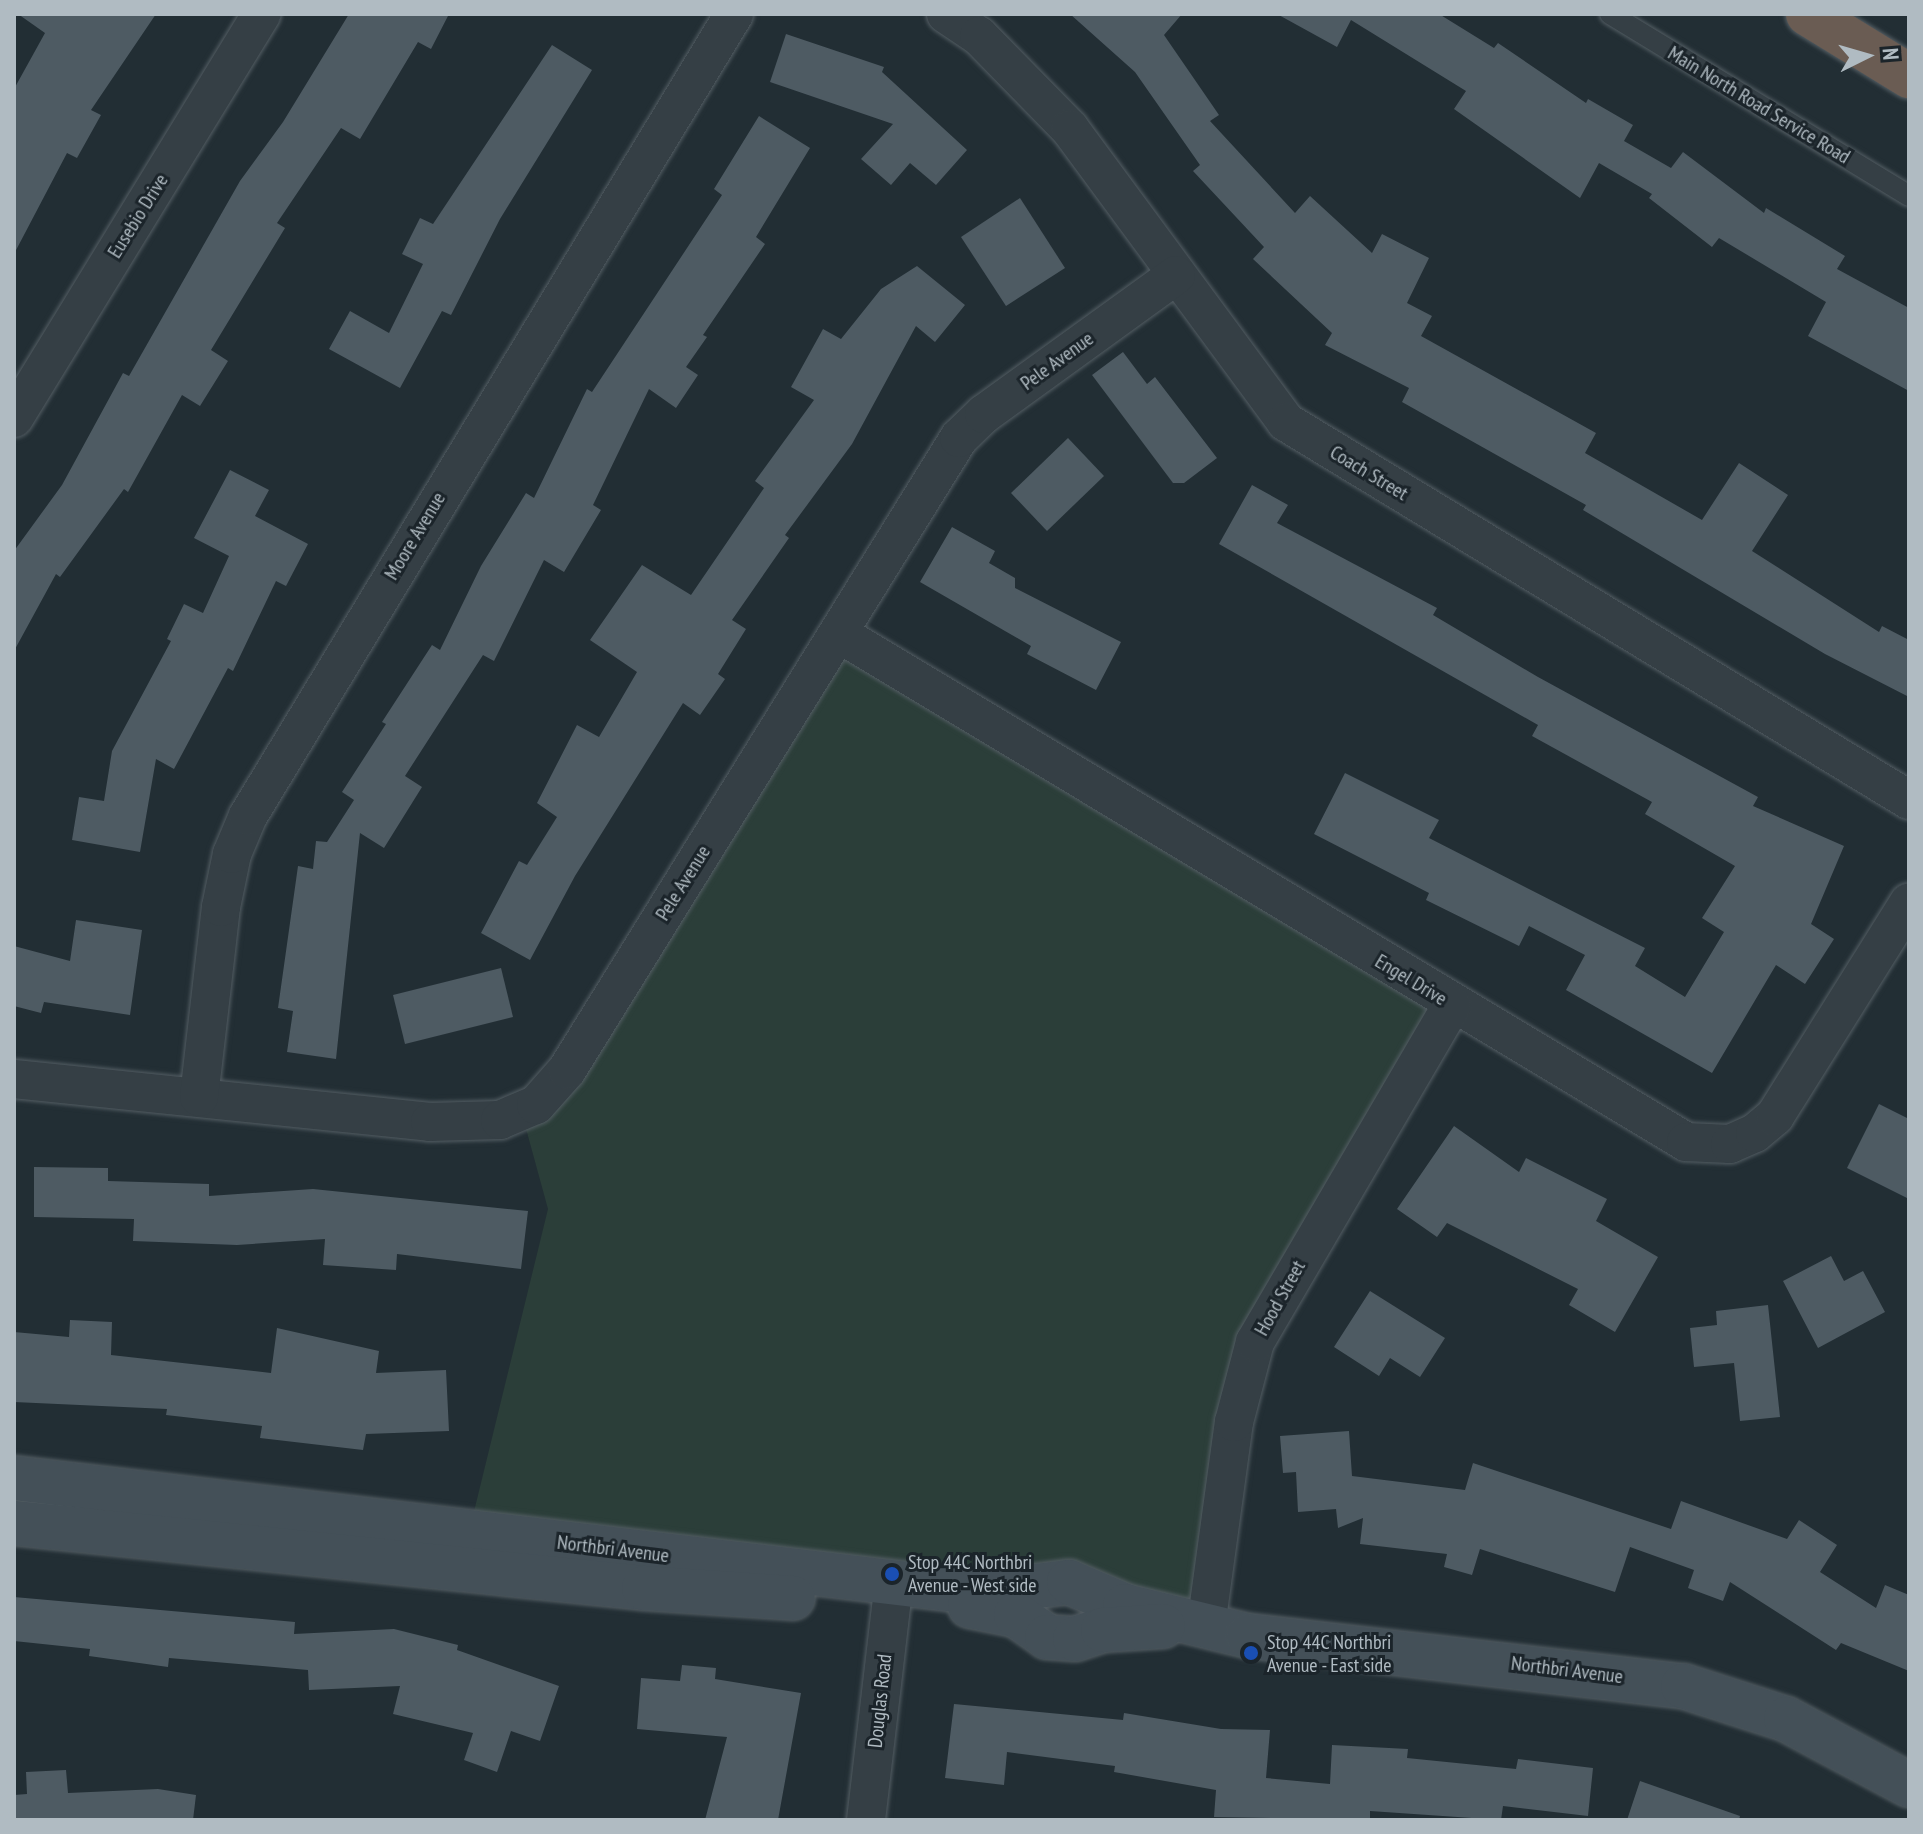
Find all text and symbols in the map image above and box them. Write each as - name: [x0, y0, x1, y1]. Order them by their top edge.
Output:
- north arrow: [1827, 16, 1907, 96]
- street label: Main North Road Service Road: [1664, 41, 1854, 169]
- text: N: [1876, 47, 1905, 61]
- street label: Eusebio Drive: [103, 170, 173, 262]
- street label: Pele Avenue: [1016, 326, 1098, 396]
- street label: Coach Street: [1326, 440, 1412, 506]
- street label: Moore Avenue: [379, 488, 451, 584]
- street label: Pele Avenue: [650, 841, 716, 925]
- street label: Engel Drive: [1371, 949, 1451, 1011]
- street label: Hood Street: [1250, 1256, 1310, 1340]
- street label: Northbri Avenue: [555, 1530, 671, 1568]
- place label: Stop 44C Northbri Avenue - West side: [908, 1550, 1038, 1597]
- marker: Stop 44C Northbri Avenue - West side: [883, 1565, 901, 1583]
- place label: Stop 44C Northbri Avenue - East side: [1267, 1630, 1393, 1677]
- marker: Stop 44C Northbri Avenue - East side: [1242, 1644, 1260, 1662]
- street label: Northbri Avenue: [1509, 1651, 1625, 1689]
- street label: Douglas Road: [863, 1653, 897, 1749]

